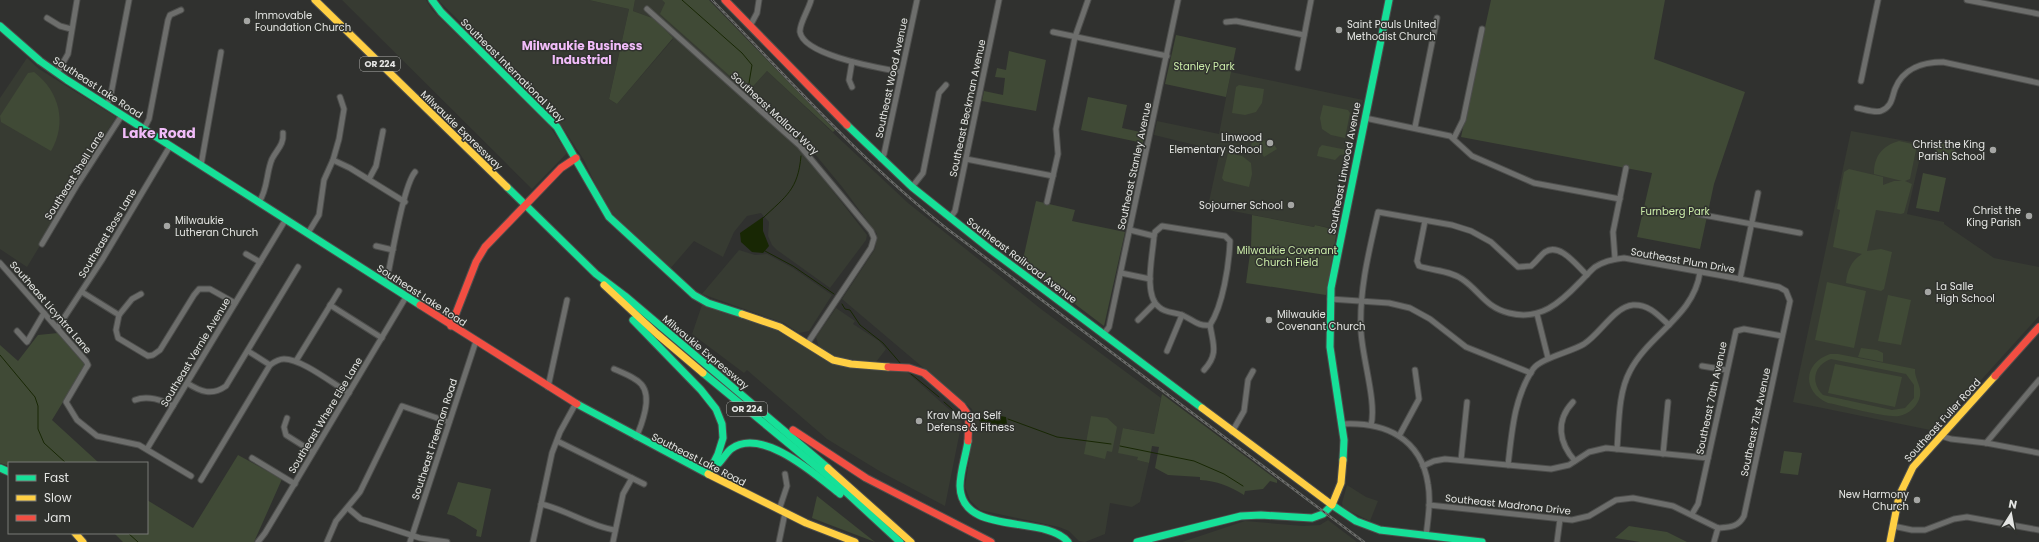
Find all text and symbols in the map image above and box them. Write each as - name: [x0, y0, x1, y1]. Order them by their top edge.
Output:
- place label: Immovable Foundation Church: [255, 8, 351, 35]
- street label: Southeast International Way: [457, 15, 568, 126]
- marker: Immovable Foundation Church: [242, 16, 252, 26]
- street label: Southeast Wood Avenue: [871, 17, 912, 140]
- place label: Saint Pauls United Methodist Church: [1347, 17, 1436, 44]
- marker: Saint Pauls United Methodist Church: [1334, 25, 1344, 35]
- district label: Milwaukie Business Industrial: [522, 37, 643, 68]
- street label: Southeast Beckman Avenue: [946, 38, 989, 178]
- street label: Southeast Lake Road: [50, 53, 146, 122]
- road number: OR 224: [360, 57, 400, 71]
- park label: Stanley Park: [1173, 59, 1235, 74]
- street label: Southeast Mallard Way: [727, 68, 822, 159]
- street label: Milwaukie Expressway: [417, 87, 506, 174]
- street label: Southeast Stanley Avenue: [1114, 101, 1155, 231]
- street label: Southeast Linwood Avenue: [1324, 101, 1365, 235]
- district label: Lake Road: [122, 123, 196, 143]
- street label: Southeast Shell Lane: [41, 128, 108, 223]
- place label: Linwood Elementary School: [1169, 130, 1262, 157]
- place label: Christ the King Parish School: [1913, 137, 1985, 164]
- marker: Linwood Elementary School: [1265, 138, 1275, 148]
- marker: Christ the King Parish School: [1988, 145, 1998, 155]
- street label: Southeast Boss Lane: [75, 185, 140, 281]
- place label: Sojourner School: [1199, 198, 1283, 213]
- marker: Sojourner School: [1286, 200, 1296, 210]
- place label: Christ the King Parish: [1966, 203, 2021, 230]
- park label: Furnberg Park: [1640, 204, 1710, 219]
- marker: Christ the King Parish: [2024, 211, 2034, 221]
- place label: Milwaukie Lutheran Church: [175, 213, 258, 240]
- street label: Southeast Railroad Avenue: [963, 214, 1080, 307]
- marker: Milwaukie Lutheran Church: [162, 221, 172, 231]
- park label: Milwaukie Covenant Church Field: [1237, 243, 1338, 270]
- street label: Southeast Plum Drive: [1629, 244, 1736, 277]
- street label: Southeast Licyntra Lane: [6, 258, 95, 357]
- street label: Southeast Lake Road: [374, 261, 470, 330]
- place label: La Salle High School: [1936, 279, 1995, 306]
- marker: La Salle High School: [1923, 287, 1933, 297]
- street label: Southeast Vernie Avenue: [157, 295, 234, 410]
- place label: Milwaukie Covenant Church: [1277, 307, 1366, 334]
- street label: Milwaukie Expressway: [659, 312, 753, 393]
- marker: Milwaukie Covenant Church: [1264, 315, 1274, 325]
- street label: Southeast 70th Avenue: [1692, 340, 1731, 456]
- street label: Southeast Where Else Lane: [285, 354, 366, 476]
- street label: Southeast 71st Avenue: [1737, 366, 1774, 478]
- street label: Southeast Fuller Road: [1901, 375, 1984, 466]
- street label: Southeast Freeman Road: [408, 377, 461, 502]
- road number: OR 224: [727, 402, 767, 416]
- place label: Krav Maga Self Defense & Fitness: [927, 408, 1015, 435]
- marker: Krav Maga Self Defense & Fitness: [914, 416, 924, 426]
- street label: Southeast Lake Road: [649, 429, 749, 490]
- legend: [8, 462, 148, 534]
- text: Fast: [44, 469, 69, 486]
- place label: New Harmony Church: [1839, 487, 1909, 514]
- text: Slow: [44, 489, 72, 506]
- street label: Southeast Madrona Drive: [1444, 490, 1572, 519]
- north arrow: [1991, 494, 2031, 534]
- marker: New Harmony Church: [1912, 495, 1922, 505]
- text: N: [2007, 496, 2018, 513]
- text: Jam: [44, 509, 71, 526]

